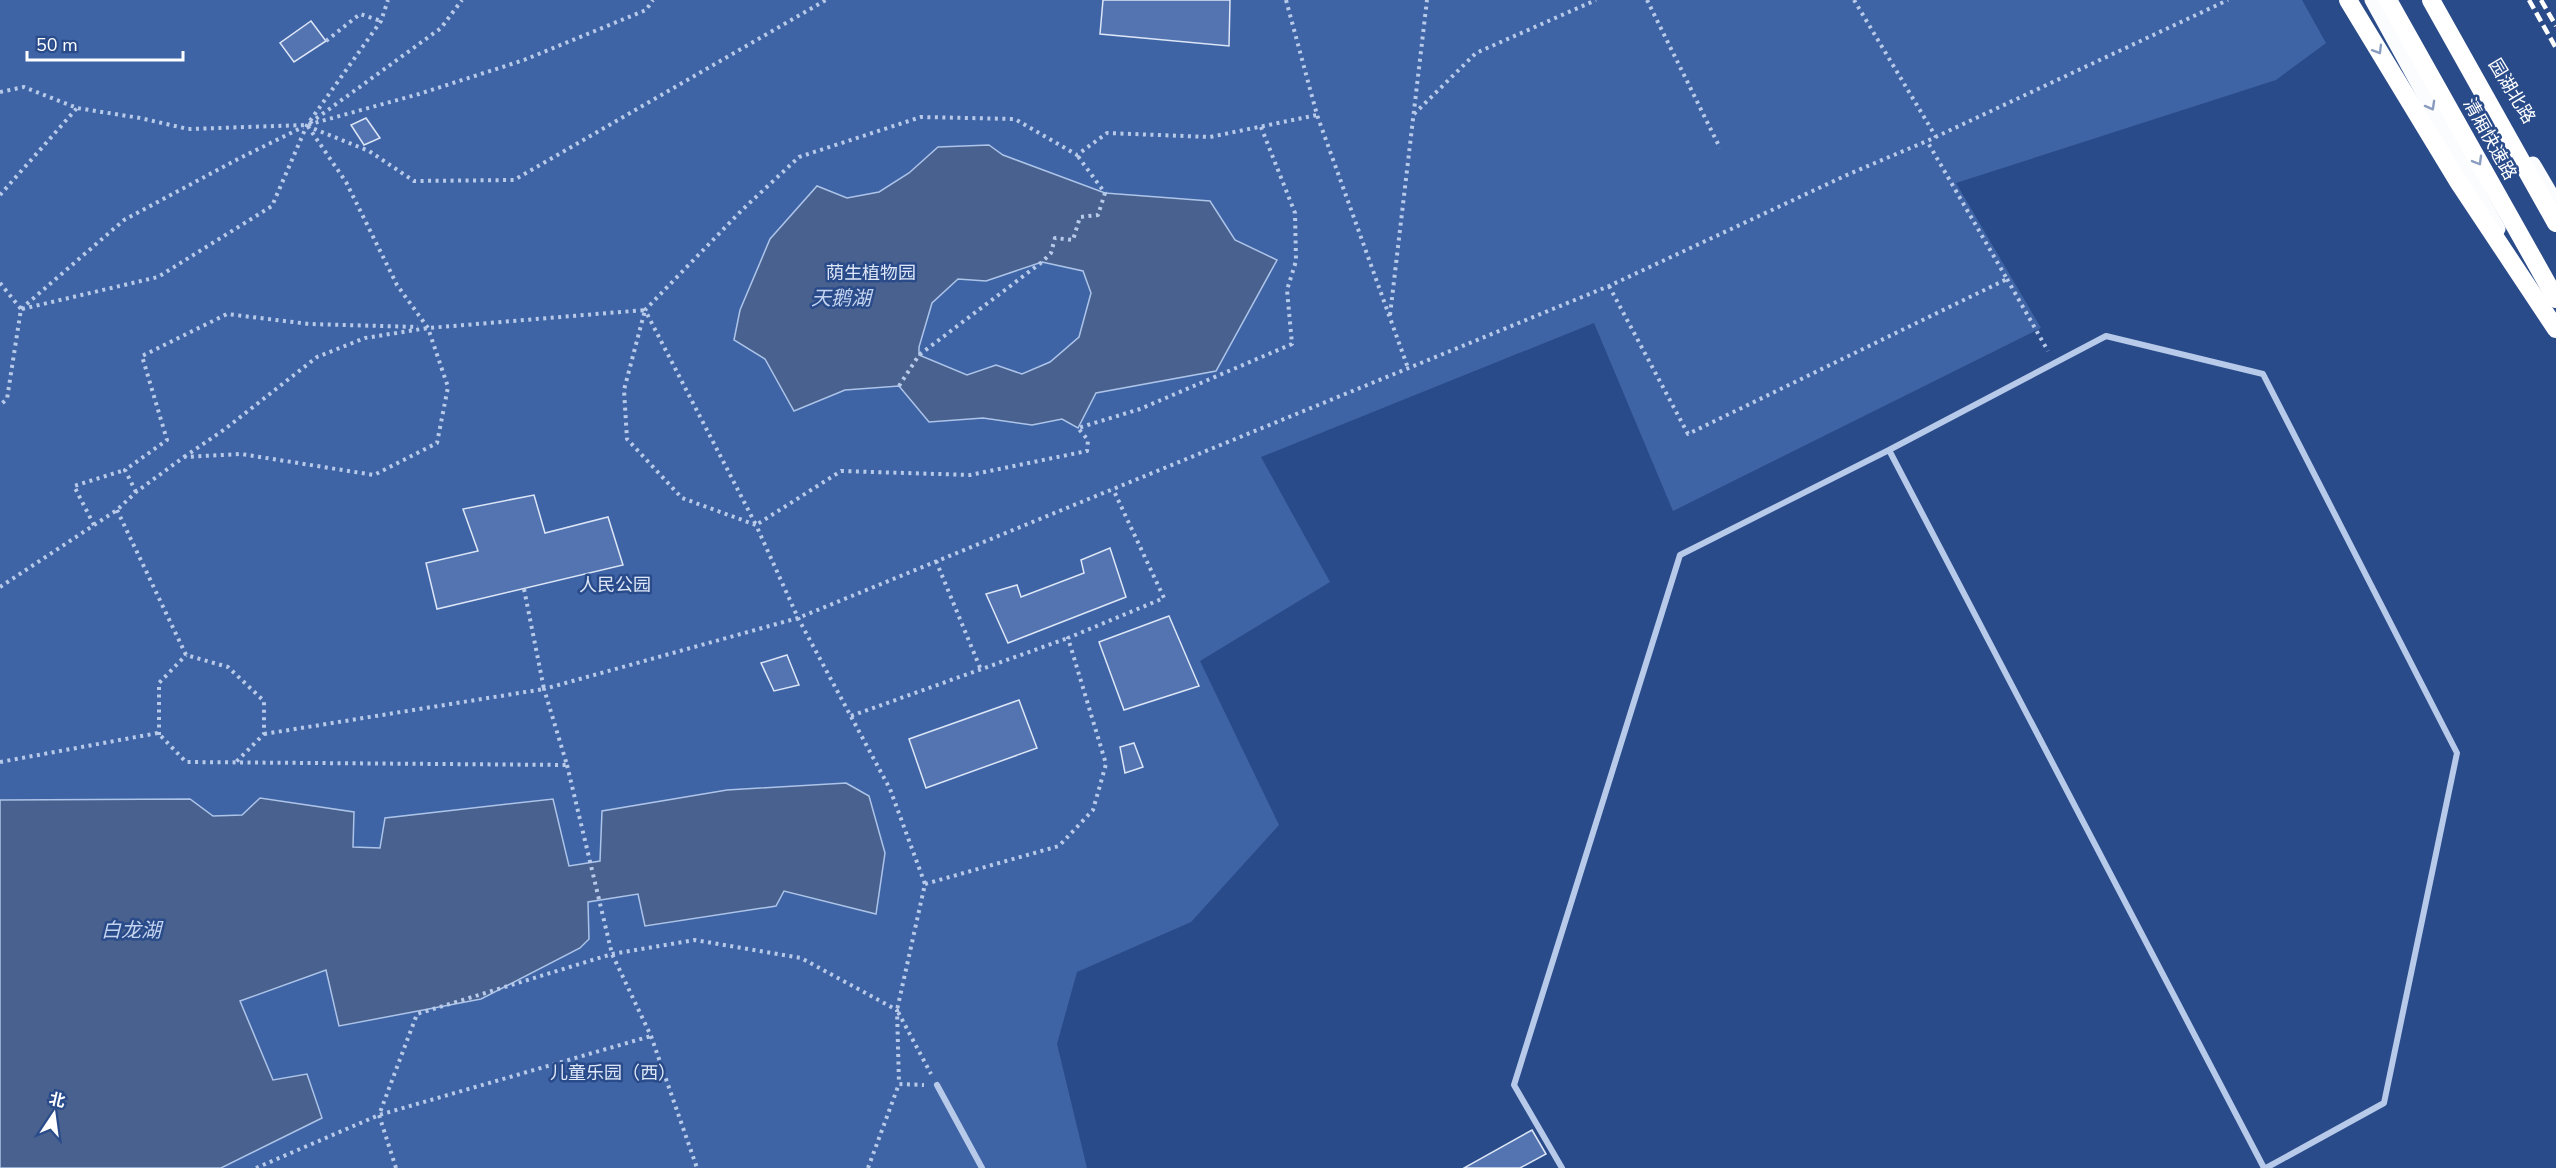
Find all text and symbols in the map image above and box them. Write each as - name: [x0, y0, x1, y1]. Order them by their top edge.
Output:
- scale bar: [27, 24, 183, 62]
- text: 50 m: [36, 33, 78, 57]
- one-way arrow: [2371, 44, 2383, 54]
- street label: 园湖北路: [2483, 54, 2541, 128]
- street label: 清厢快速路: [2458, 94, 2522, 184]
- one-way arrow: [2424, 100, 2435, 111]
- one-way arrow: [2471, 155, 2483, 165]
- park label: 荫生植物园: [826, 261, 916, 285]
- water label: 天鹅湖: [811, 285, 874, 312]
- park label: 人民公园: [579, 573, 651, 597]
- water label: 白龙湖: [101, 917, 164, 944]
- park label: 儿童乐园（西）: [550, 1061, 676, 1085]
- north arrow: [24, 1084, 84, 1144]
- text: 北: [47, 1088, 67, 1113]

